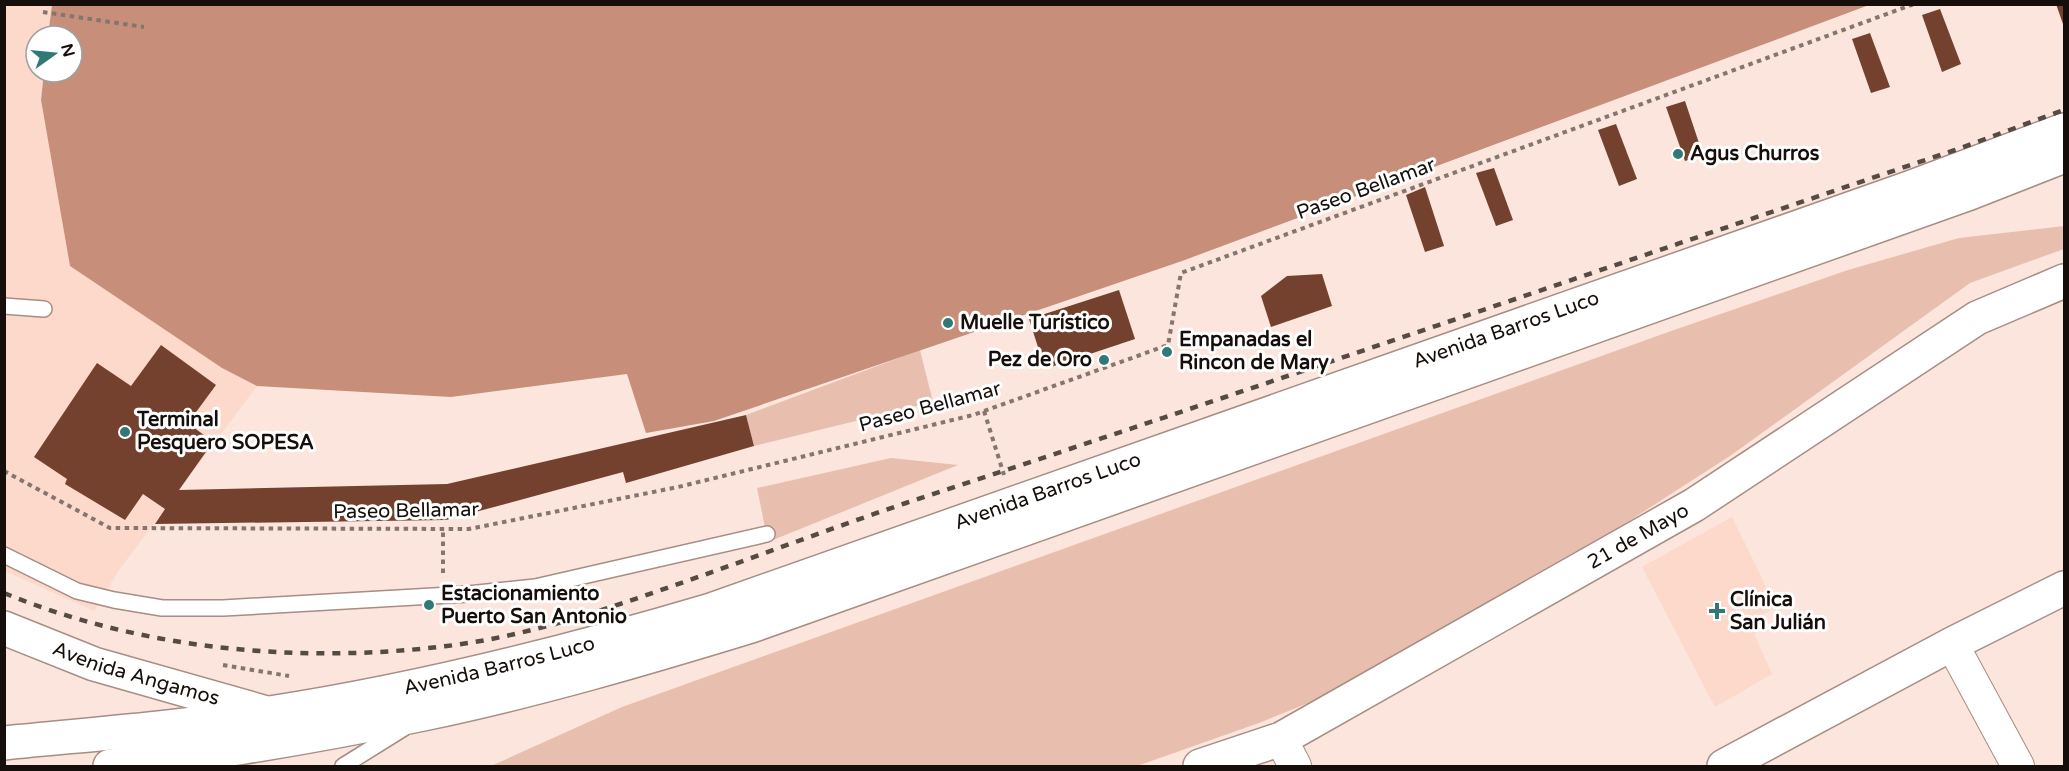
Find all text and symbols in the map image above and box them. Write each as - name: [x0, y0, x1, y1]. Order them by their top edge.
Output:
- north arrow: [24, 24, 84, 84]
- text: N: [56, 42, 79, 59]
- place label: Agus Churros: [1690, 142, 1820, 166]
- marker: Agus Churros: [1671, 147, 1685, 161]
- street label: Paseo Bellamar: [1293, 153, 1439, 225]
- street label: Avenida Barros Luco: [1410, 286, 1603, 374]
- place label: Muelle Turístico: [960, 311, 1110, 335]
- marker: Muelle Turístico: [941, 316, 955, 330]
- place label: Empanadas el Rincon de Mary: [1179, 328, 1329, 375]
- marker: Empanadas el Rincon de Mary: [1160, 345, 1174, 359]
- place label: Pez de Oro: [988, 348, 1092, 372]
- marker: Pez de Oro: [1097, 353, 1111, 367]
- street label: Paseo Bellamar: [856, 376, 1004, 437]
- place label: Terminal Pesquero SOPESA: [136, 408, 314, 455]
- marker: Terminal Pesquero SOPESA: [118, 425, 132, 439]
- street label: Avenida Barros Luco: [951, 448, 1144, 535]
- street label: Paseo Bellamar: [333, 498, 480, 524]
- street label: 21 de Mayo: [1583, 498, 1693, 575]
- place label: Estacionamiento Puerto San Antonio: [441, 582, 627, 629]
- place label: Clínica San Julián: [1730, 588, 1826, 635]
- marker: Estacionamiento Puerto San Antonio: [422, 598, 436, 612]
- marker: Clínica San Julián: [1708, 602, 1726, 620]
- street label: Avenida Barros Luco: [402, 631, 598, 700]
- street label: Avenida Angamos: [49, 637, 222, 711]

